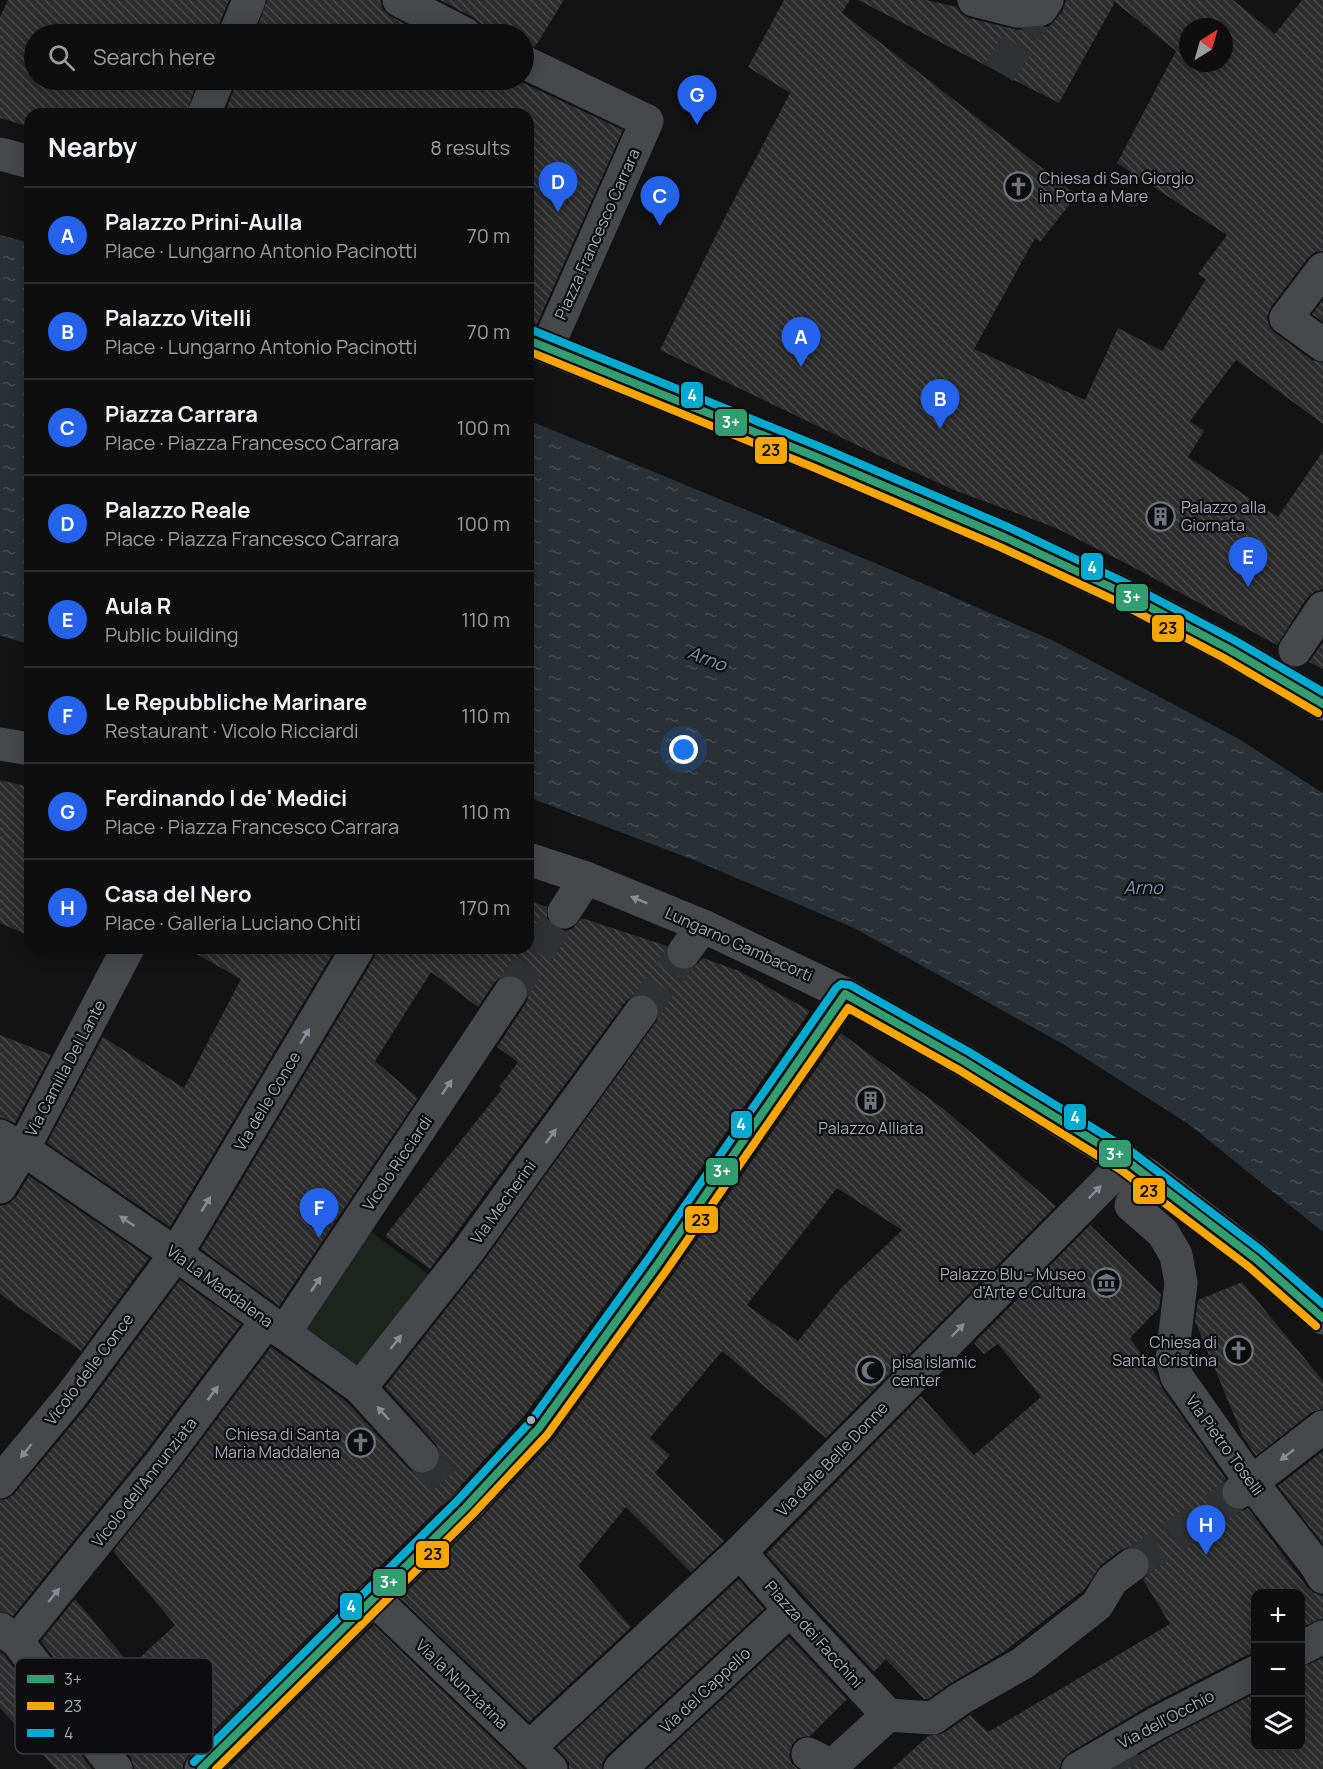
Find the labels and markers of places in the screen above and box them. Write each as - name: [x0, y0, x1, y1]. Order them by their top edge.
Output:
- pin: G: [678, 76, 716, 125]
- pin: D: [538, 162, 578, 212]
- place label: Chiesa di San Giorgio in Porta a Mare: [1039, 167, 1194, 207]
- church icon: Chiesa di San Giorgio in Porta a Mare: [1002, 171, 1034, 203]
- pin: C: [640, 176, 680, 226]
- pin: A: [782, 318, 820, 367]
- pin: B: [920, 380, 960, 429]
- place label: Palazzo alla Giornata: [1181, 496, 1266, 536]
- building icon: Palazzo alla Giornata: [1144, 500, 1176, 532]
- pin: E: [1228, 538, 1268, 587]
- building icon: Palazzo Alliata: [855, 1084, 887, 1116]
- place label: Palazzo Alliata: [818, 1117, 924, 1139]
- pin: F: [300, 1188, 338, 1238]
- place label: Palazzo Blu - Museo d'Arte e Cultura: [940, 1263, 1086, 1303]
- museum icon: Palazzo Blu - Museo d'Arte e Cultura: [1091, 1267, 1123, 1299]
- place label: Chiesa di Santa Cristina: [1112, 1331, 1217, 1371]
- church icon: Chiesa di Santa Cristina: [1222, 1335, 1254, 1367]
- place label: pisa islamic center: [892, 1351, 977, 1391]
- mosque icon: pisa islamic center: [855, 1355, 887, 1387]
- unlabelled marker: [525, 1414, 537, 1426]
- place label: Chiesa di Santa Maria Maddalena: [215, 1423, 340, 1463]
- church icon: Chiesa di Santa Maria Maddalena: [345, 1427, 377, 1459]
- pin: H: [1186, 1506, 1226, 1555]

